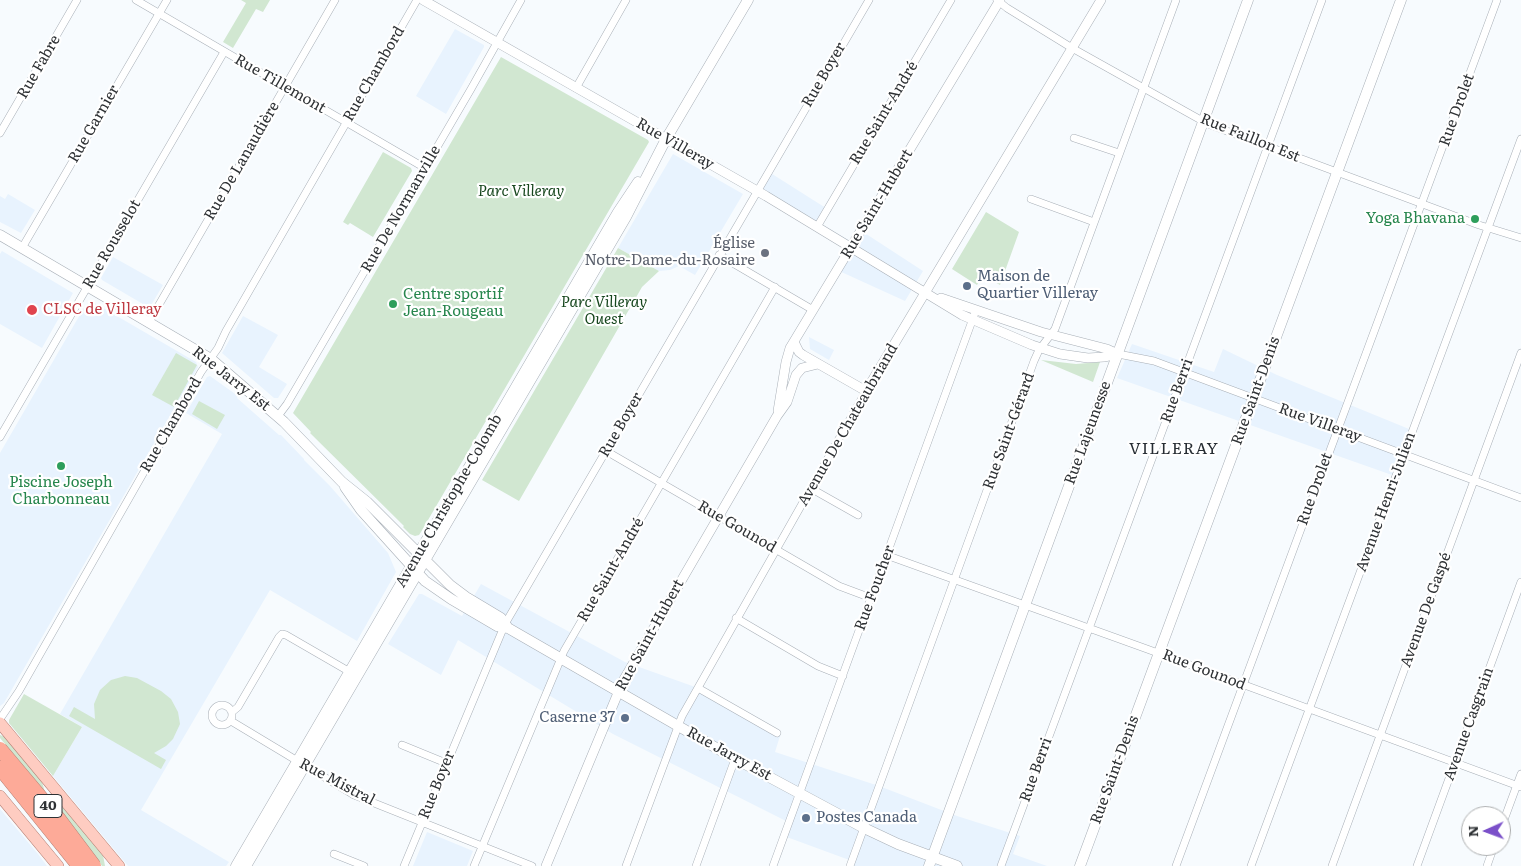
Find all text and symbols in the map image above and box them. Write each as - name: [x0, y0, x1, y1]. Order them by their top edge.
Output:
- street label: Rue Chambord: [340, 23, 408, 125]
- street label: Rue Fabre: [14, 32, 64, 102]
- street label: Rue Boyer: [798, 39, 850, 111]
- street label: Rue Tillemont: [231, 51, 329, 117]
- street label: Rue Saint-André: [846, 58, 922, 168]
- street label: Rue Drolet: [1436, 71, 1478, 149]
- street label: Rue Garnier: [65, 82, 123, 166]
- street label: Rue De Lanaudière: [201, 99, 283, 223]
- street label: Rue Faillon Est: [1198, 110, 1302, 166]
- street label: Rue Villeray: [633, 114, 717, 174]
- street label: Rue De Normanville: [357, 142, 445, 276]
- street label: Rue Saint-Hubert: [837, 146, 917, 262]
- park label: Parc Villeray: [478, 183, 564, 201]
- street label: Rue Rousselot: [79, 196, 145, 292]
- place label: Yoga Bhavana: [1366, 210, 1465, 228]
- marker: Yoga Bhavana: [1469, 213, 1481, 225]
- place label: Église Notre-Dame-du-Rosaire: [585, 235, 755, 270]
- marker: Église Notre-Dame-du-Rosaire: [759, 247, 771, 259]
- place label: Maison de Quartier Villeray: [977, 268, 1098, 303]
- marker: Maison de Quartier Villeray: [961, 280, 973, 292]
- place label: Centre sportif Jean-Rougeau: [403, 286, 503, 321]
- park label: Parc Villeray Ouest: [561, 294, 647, 329]
- marker: Centre sportif Jean-Rougeau: [387, 298, 399, 310]
- place label: CLSC de Villeray: [43, 301, 162, 319]
- marker: CLSC de Villeray: [25, 303, 39, 317]
- street label: Rue Saint-Denis: [1228, 334, 1284, 448]
- street label: Avenue De Chateaubriand: [794, 341, 902, 509]
- street label: Rue Jarry Est: [188, 343, 274, 415]
- street label: Rue Berri: [1157, 356, 1197, 426]
- street label: Rue Saint-Gérard: [979, 370, 1039, 492]
- street label: Rue Chambord: [137, 374, 205, 476]
- street label: Rue Lajeunesse: [1061, 379, 1115, 487]
- street label: Rue Boyer: [595, 389, 647, 461]
- street label: Rue Villeray: [1276, 400, 1364, 446]
- street label: Avenue Christophe-Colomb: [392, 411, 506, 591]
- street label: Avenue Henri-Julien: [1352, 430, 1420, 574]
- district label: VILLERAY: [1128, 439, 1220, 459]
- street label: Rue Drolet: [1294, 450, 1336, 528]
- marker: Piscine Joseph Charbonneau: [55, 460, 67, 472]
- place label: Piscine Joseph Charbonneau: [9, 474, 113, 509]
- street label: Rue Gounod: [694, 497, 780, 557]
- street label: Rue Saint-André: [574, 515, 648, 625]
- street label: Rue Foucher: [851, 543, 899, 633]
- street label: Avenue De Gaspé: [1397, 550, 1455, 670]
- street label: Rue Saint-Hubert: [612, 576, 688, 694]
- street label: Rue Gounod: [1160, 646, 1248, 694]
- street label: Avenue Casgrain: [1440, 665, 1498, 783]
- place label: Caserne 37: [539, 709, 615, 727]
- marker: Caserne 37: [619, 712, 631, 724]
- street label: Rue Saint-Denis: [1087, 713, 1143, 827]
- street label: Rue Jarry Est: [683, 723, 775, 785]
- street label: Rue Berri: [1016, 735, 1056, 805]
- street label: Rue Boyer: [415, 748, 459, 822]
- street label: Rue Mistral: [296, 755, 378, 809]
- road number: 40: [34, 794, 62, 818]
- north arrow: [1461, 806, 1511, 856]
- place label: Postes Canada: [816, 809, 917, 827]
- marker: Postes Canada: [800, 812, 812, 824]
- text: N: [1462, 825, 1482, 838]

